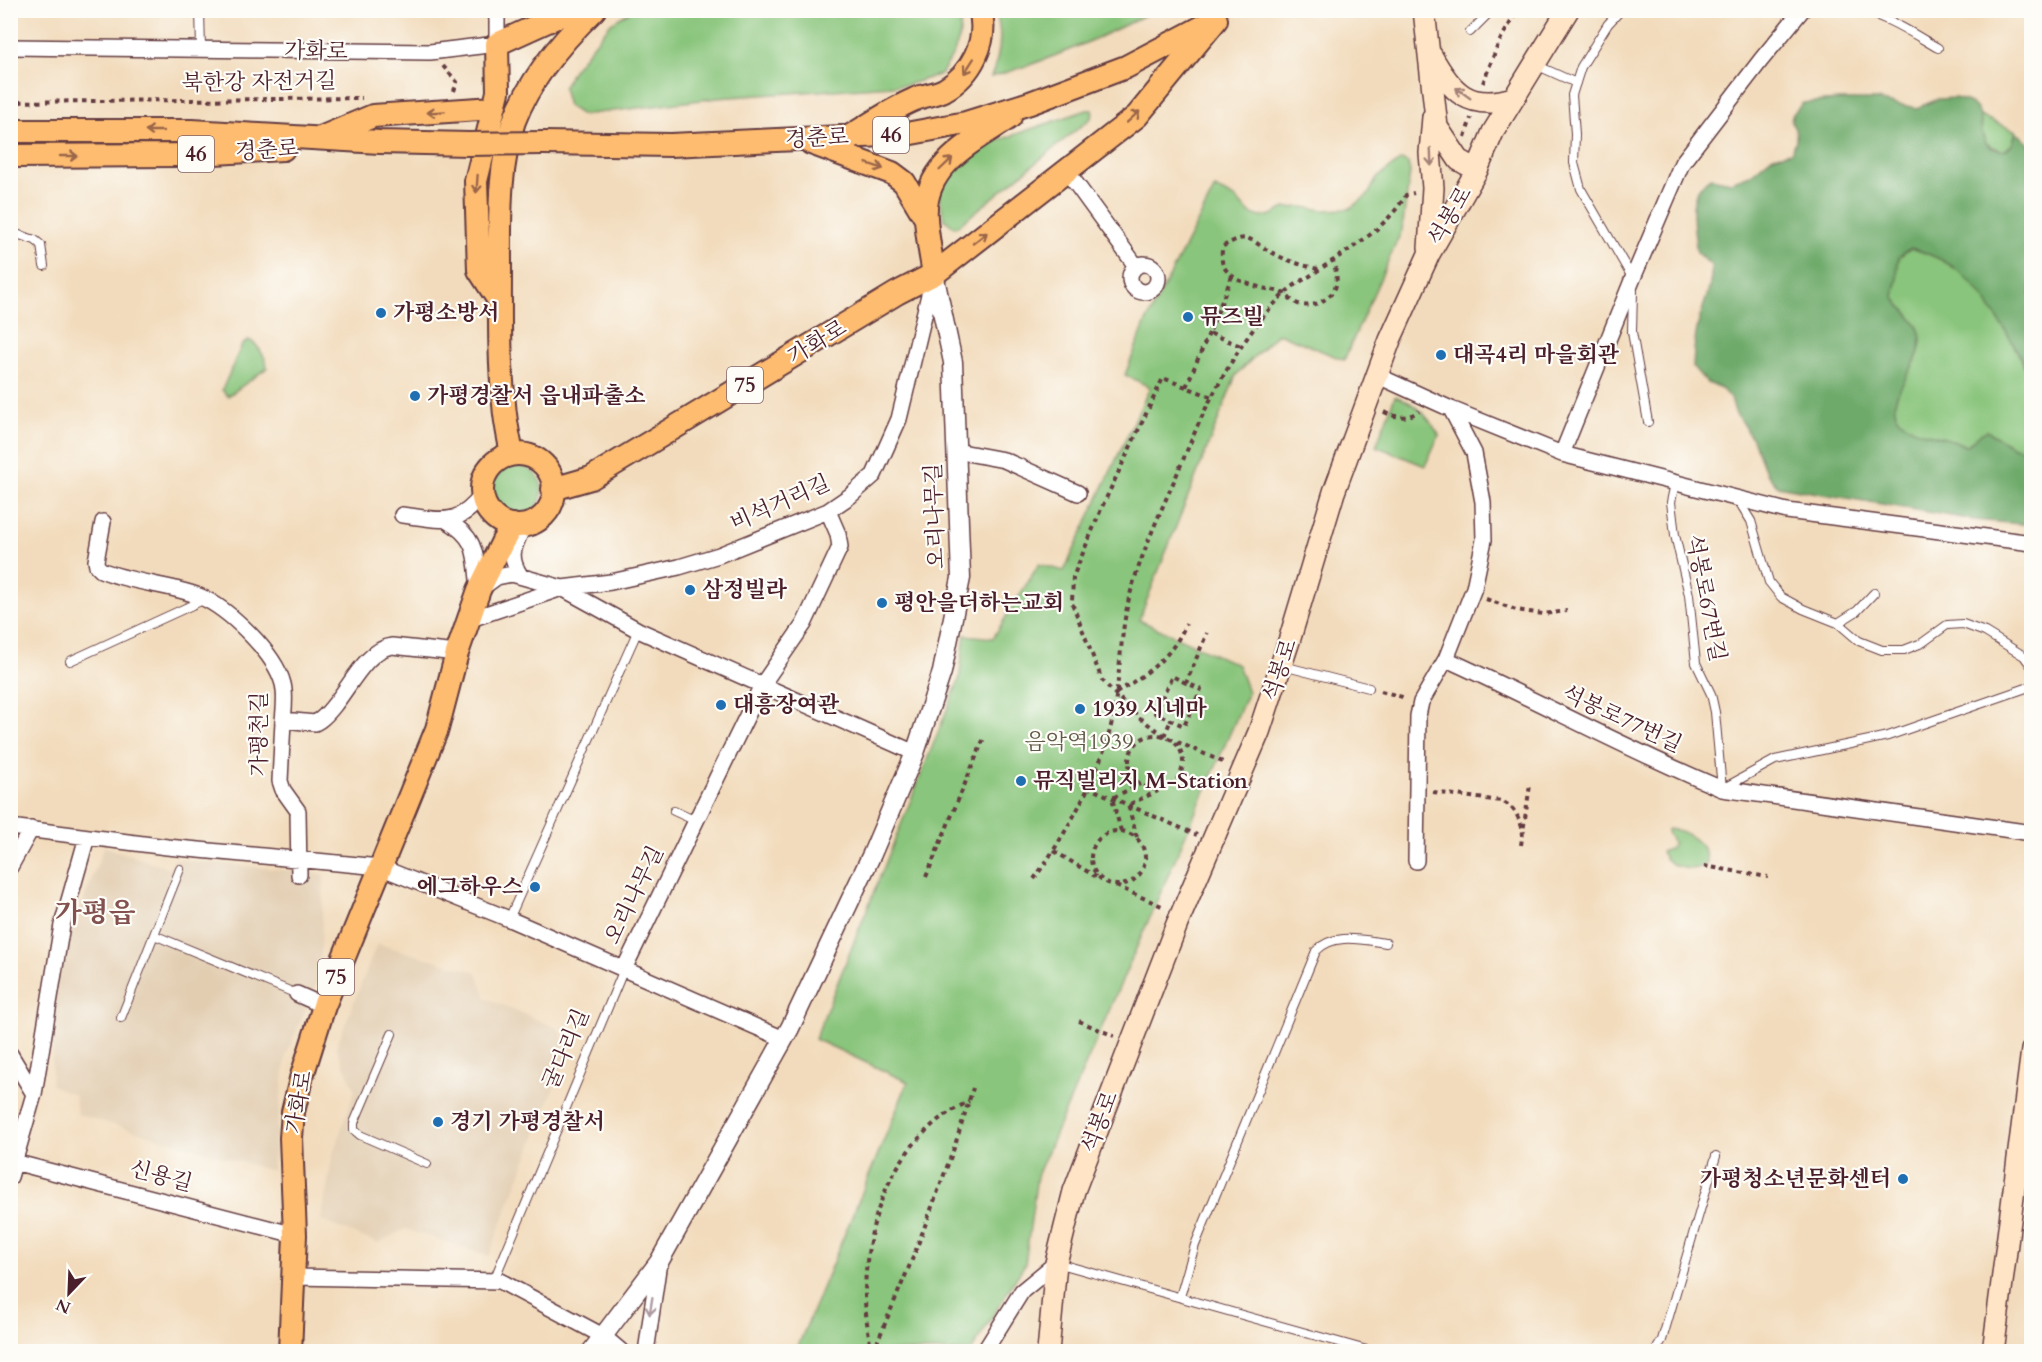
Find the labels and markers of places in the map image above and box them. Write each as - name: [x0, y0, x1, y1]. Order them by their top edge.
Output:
- place label: 가평소방서: [393, 298, 499, 328]
- place label: 뮤즈빌: [1200, 302, 1264, 332]
- marker: 가평소방서: [374, 306, 388, 320]
- marker: 뮤즈빌: [1181, 310, 1195, 324]
- place label: 대곡4리 마을회관: [1453, 340, 1620, 370]
- marker: 대곡4리 마을회관: [1434, 348, 1448, 362]
- place label: 가평경찰서 읍내파출소: [427, 381, 645, 411]
- marker: 가평경찰서 읍내파출소: [408, 389, 422, 403]
- place label: 삼정빌라: [702, 575, 788, 605]
- marker: 삼정빌라: [683, 583, 697, 597]
- place label: 평안을더하는교회: [894, 588, 1064, 618]
- marker: 평안을더하는교회: [875, 596, 889, 610]
- place label: 대흥장여관: [733, 690, 840, 720]
- place label: 1939 시네마: [1092, 694, 1207, 724]
- marker: 대흥장여관: [714, 698, 728, 712]
- marker: 1939 시네마: [1073, 702, 1087, 716]
- place label: 뮤직빌리지 M-Station: [1033, 766, 1248, 796]
- marker: 뮤직빌리지 M-Station: [1014, 774, 1028, 788]
- place label: 에그하우스: [417, 872, 523, 902]
- marker: 에그하우스: [528, 880, 542, 894]
- place label: 경기 가평경찰서: [450, 1107, 605, 1137]
- marker: 경기 가평경찰서: [431, 1115, 445, 1129]
- place label: 가평청소년문화센터: [1700, 1164, 1891, 1194]
- marker: 가평청소년문화센터: [1896, 1172, 1910, 1186]

